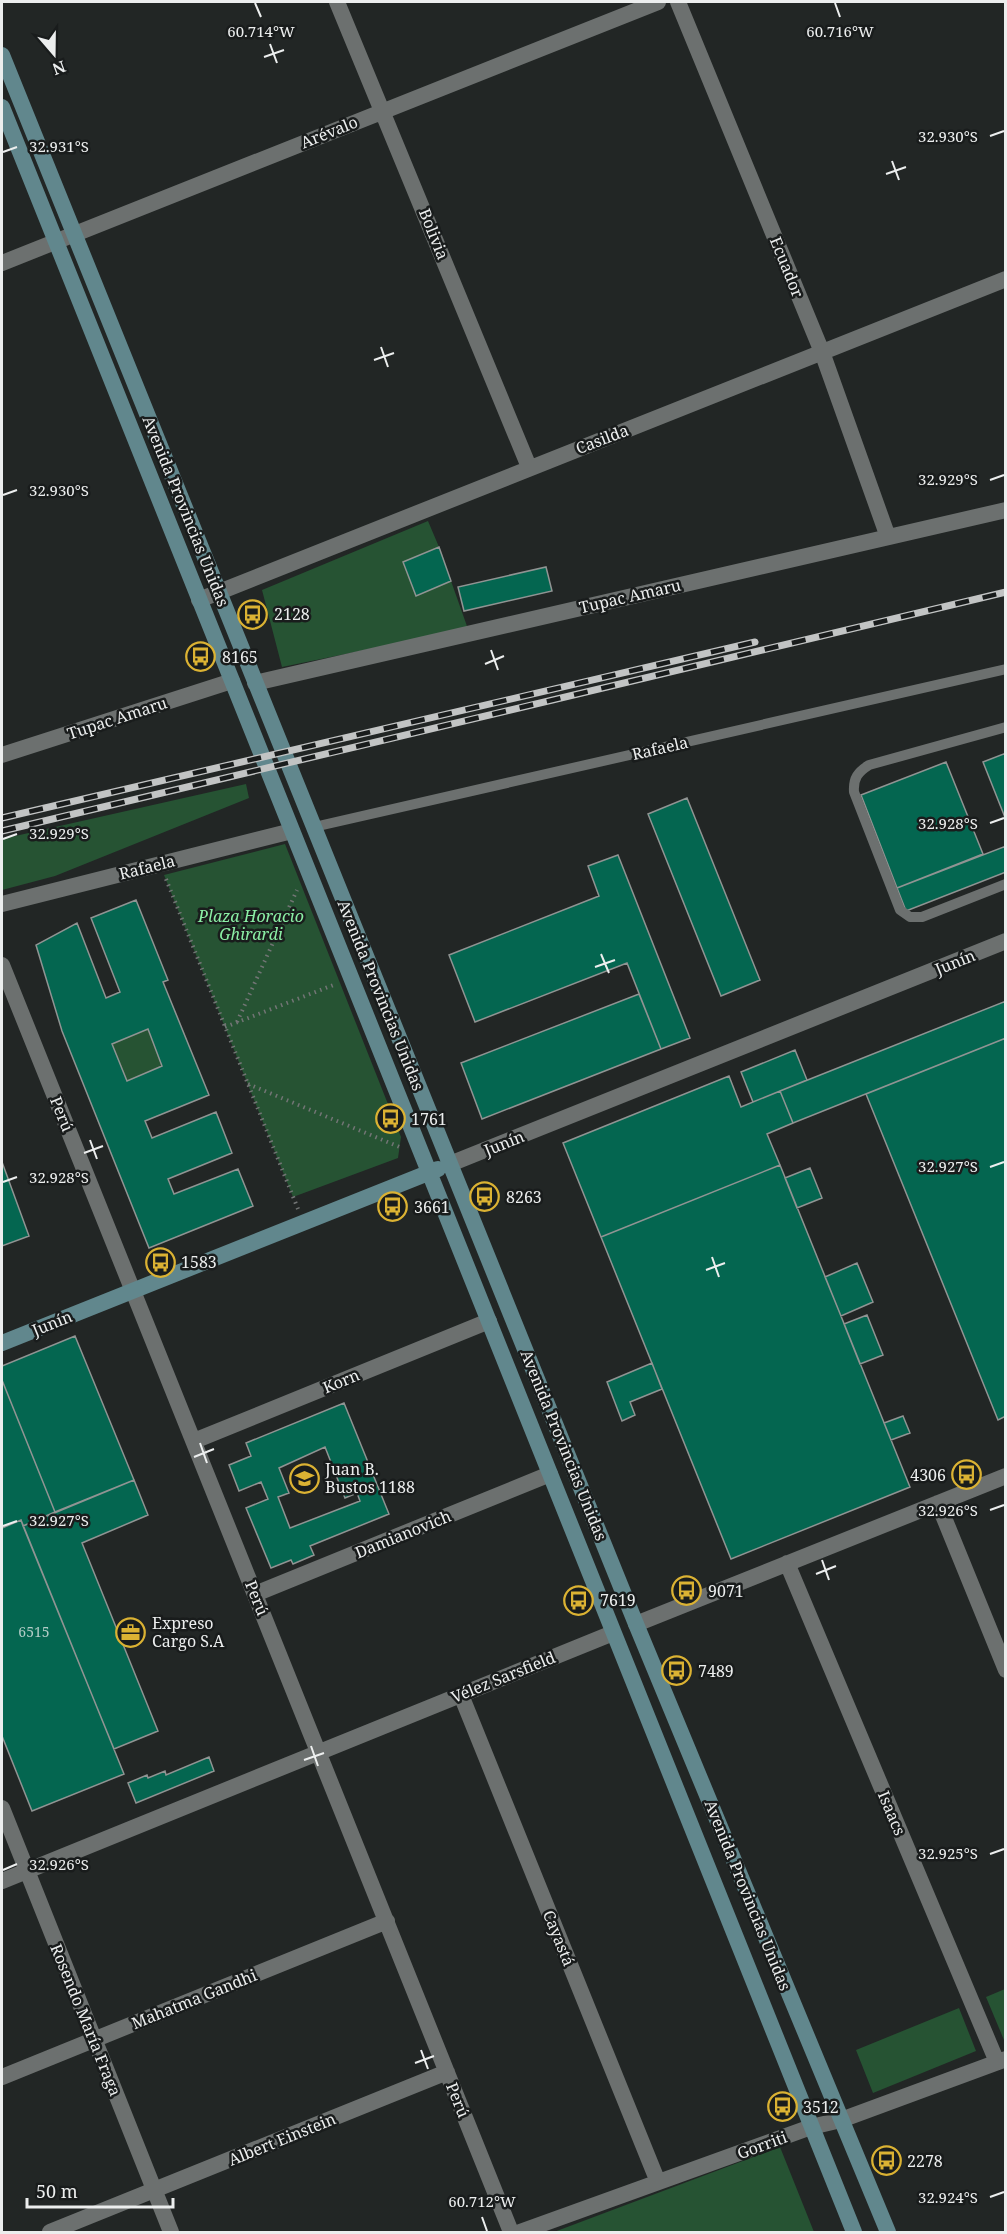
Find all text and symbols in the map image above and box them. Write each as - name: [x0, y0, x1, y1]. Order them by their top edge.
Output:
- text: 60.714°W: [227, 21, 295, 41]
- text: 60.716°W: [806, 21, 874, 41]
- north arrow: [24, 24, 84, 84]
- text: N: [49, 56, 69, 81]
- street label: Arévalo: [297, 111, 361, 153]
- text: 32.930°S: [918, 126, 978, 146]
- text: 32.931°S: [29, 136, 89, 156]
- street label: Bolivia: [414, 205, 454, 263]
- street label: Ecuador: [765, 233, 809, 301]
- street label: Avenida Provincias Unidas: [138, 412, 234, 610]
- street label: Casilda: [572, 419, 632, 459]
- text: 32.929°S: [918, 469, 978, 489]
- text: 32.930°S: [29, 480, 89, 500]
- street label: Tupac Amaru: [577, 574, 683, 618]
- bus stop icon: 2128: [237, 598, 269, 630]
- place label: 2128: [274, 603, 310, 625]
- bus stop icon: 8165: [185, 641, 217, 673]
- place label: 8165: [222, 646, 258, 668]
- street label: Tupac Amaru: [64, 691, 170, 745]
- street label: Rafaela: [630, 731, 690, 765]
- text: 32.928°S: [918, 813, 978, 833]
- text: 32.929°S: [29, 823, 89, 843]
- street label: Rafaela: [117, 849, 177, 885]
- street label: Avenida Provincias Unidas: [333, 896, 429, 1094]
- park label: Plaza Horacio Ghirardi: [197, 905, 304, 945]
- street label: Junín: [931, 944, 978, 980]
- street label: Perú: [45, 1093, 79, 1135]
- bus stop icon: 1761: [374, 1103, 406, 1135]
- place label: 1761: [411, 1108, 447, 1130]
- street label: Junín: [480, 1125, 527, 1161]
- text: 32.927°S: [918, 1156, 978, 1176]
- text: 32.928°S: [29, 1167, 89, 1187]
- bus stop icon: 8263: [469, 1181, 501, 1213]
- place label: 8263: [506, 1186, 542, 1208]
- bus stop icon: 3661: [377, 1191, 409, 1223]
- place label: 3661: [414, 1196, 450, 1218]
- bus stop icon: 1583: [144, 1246, 176, 1278]
- place label: 1583: [181, 1251, 217, 1273]
- street label: Junín: [28, 1305, 75, 1341]
- street label: Avenida Provincias Unidas: [516, 1346, 612, 1544]
- street label: Korn: [319, 1364, 363, 1398]
- place label: Juan B. Bustos 1188: [324, 1458, 415, 1498]
- bus stop icon: 4306: [951, 1459, 983, 1491]
- school or university icon: Juan B. Bustos 1188: [288, 1462, 320, 1494]
- place label: 4306: [910, 1464, 946, 1486]
- text: 32.926°S: [918, 1500, 978, 1520]
- street label: Damianovich: [352, 1505, 454, 1563]
- text: 32.927°S: [29, 1510, 89, 1530]
- bus stop icon: 9071: [671, 1575, 703, 1607]
- street label: Perú: [240, 1577, 274, 1619]
- place label: 9071: [708, 1580, 744, 1602]
- bus stop icon: 7619: [563, 1584, 595, 1616]
- place label: 7619: [600, 1589, 636, 1611]
- place label: Expreso Cargo S.A: [152, 1612, 225, 1652]
- office icon: Expreso Cargo S.A: [115, 1616, 147, 1648]
- house number: 6515: [18, 1622, 50, 1641]
- street label: Vélez Sarsfield: [448, 1646, 559, 1708]
- bus stop icon: 7489: [661, 1655, 693, 1687]
- place label: 7489: [698, 1660, 734, 1682]
- street label: Isaacs: [873, 1787, 911, 1839]
- street label: Avenida Provincias Unidas: [700, 1796, 796, 1994]
- text: 32.925°S: [918, 1843, 978, 1863]
- text: 32.926°S: [29, 1854, 89, 1874]
- street label: Cayastá: [538, 1907, 580, 1969]
- street label: Rosendo María Fraga: [45, 1941, 127, 2099]
- street label: Mahatma Gandhi: [128, 1964, 260, 2034]
- street label: Perú: [441, 2079, 475, 2121]
- bus stop icon: 3512: [766, 2091, 798, 2123]
- place label: 3512: [803, 2096, 839, 2118]
- street label: Albert Einstein: [225, 2107, 339, 2171]
- street label: Gorriti: [734, 2126, 790, 2164]
- bus stop icon: 2278: [870, 2145, 902, 2177]
- place label: 2278: [907, 2150, 943, 2172]
- scale bar: [27, 2171, 172, 2209]
- text: 50 m: [36, 2179, 78, 2203]
- text: 32.924°S: [918, 2187, 978, 2207]
- text: 60.712°W: [448, 2191, 516, 2211]

